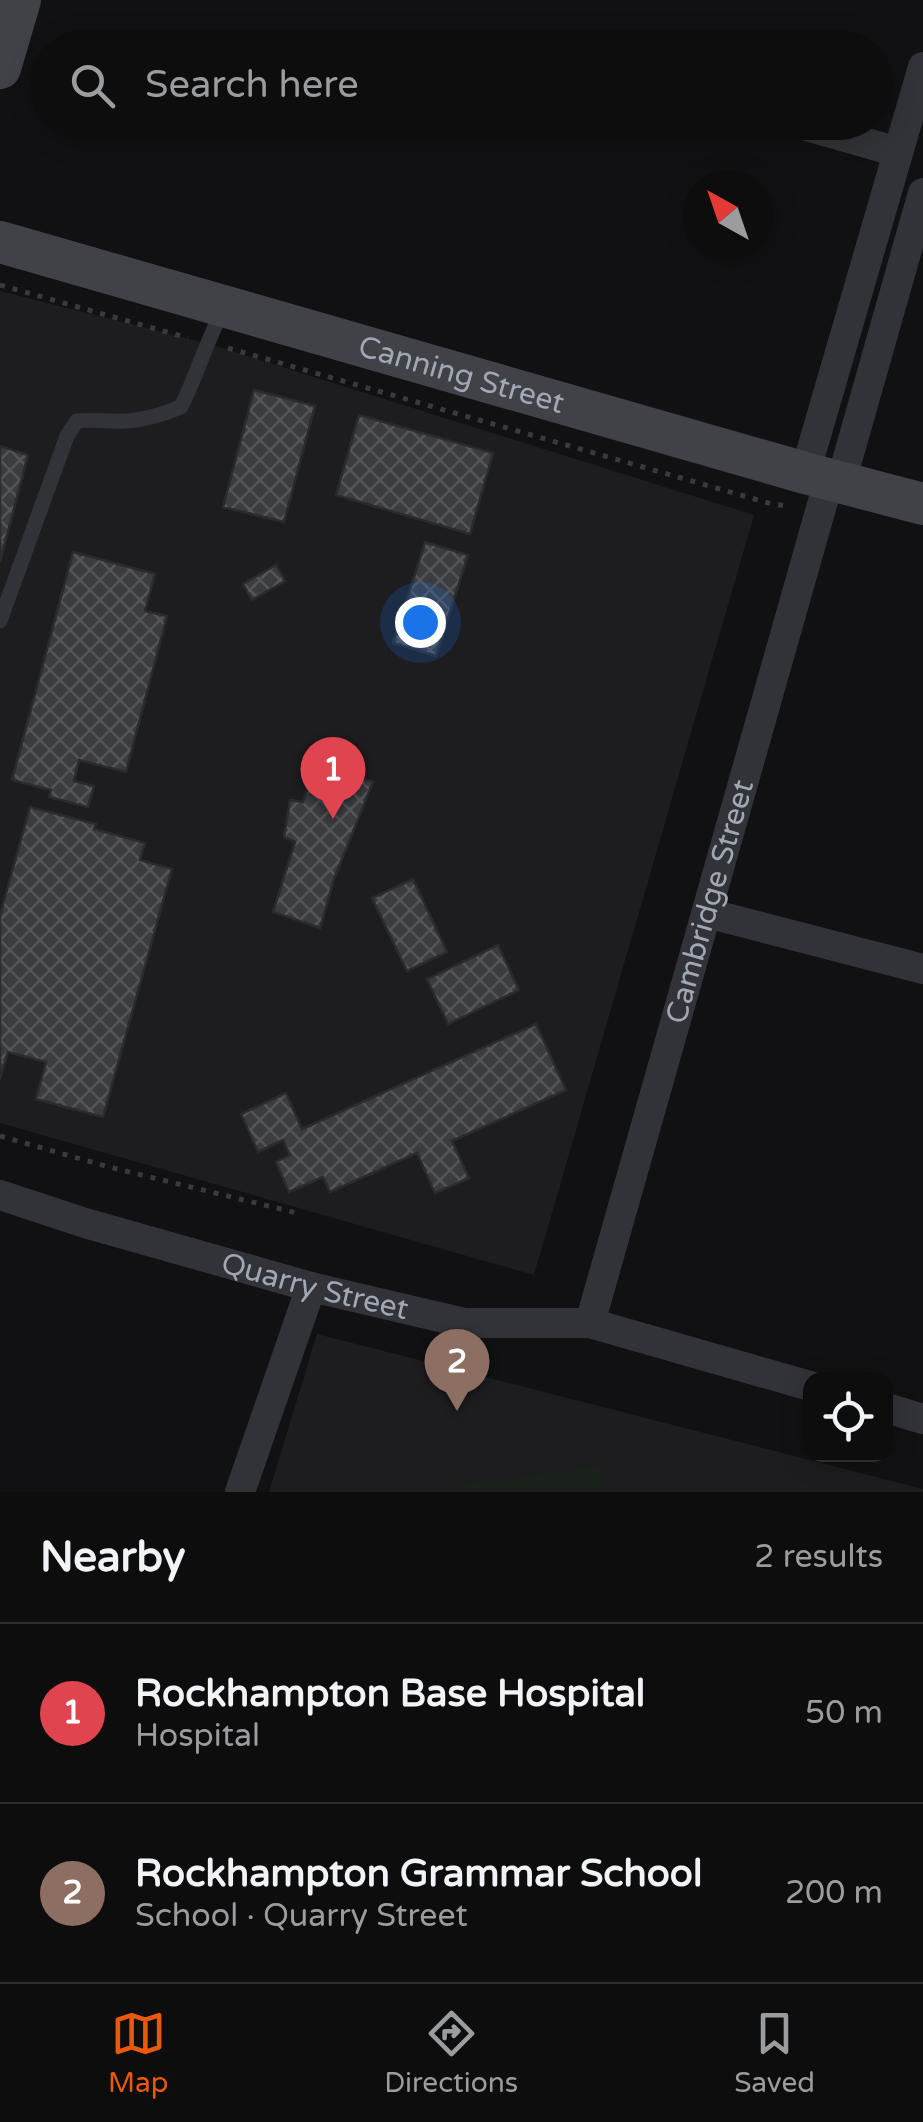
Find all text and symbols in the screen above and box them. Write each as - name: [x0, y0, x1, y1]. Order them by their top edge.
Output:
- search box: [30, 30, 893, 140]
- icon: search: [65, 58, 120, 113]
- text: Search here: [145, 62, 359, 108]
- north arrow: [683, 170, 773, 260]
- street label: Canning Street: [354, 327, 569, 421]
- your location: [395, 597, 446, 648]
- pin: 1: [300, 736, 366, 819]
- street label: Cambridge Street: [657, 776, 762, 1028]
- street label: Quarry Street: [217, 1244, 412, 1328]
- pin: 2: [424, 1328, 490, 1411]
- map controls: [803, 1372, 893, 1462]
- button: locate: [803, 1372, 893, 1462]
- text: Nearby: [40, 1532, 185, 1583]
- text: 2 results: [754, 1538, 883, 1576]
- text: Rockhampton Base Hospital: [135, 1671, 645, 1717]
- text: 1: [62, 1694, 83, 1732]
- text: 50 m: [805, 1694, 883, 1732]
- text: Hospital: [135, 1717, 260, 1755]
- text: Rockhampton Grammar School: [135, 1851, 702, 1897]
- text: 2: [62, 1874, 83, 1912]
- text: 200 m: [785, 1874, 883, 1912]
- text: School · Quarry Street: [135, 1897, 468, 1935]
- tab: Map: [108, 2006, 168, 2100]
- tab: Directions: [384, 2006, 518, 2100]
- tab: Saved: [734, 2006, 815, 2100]

